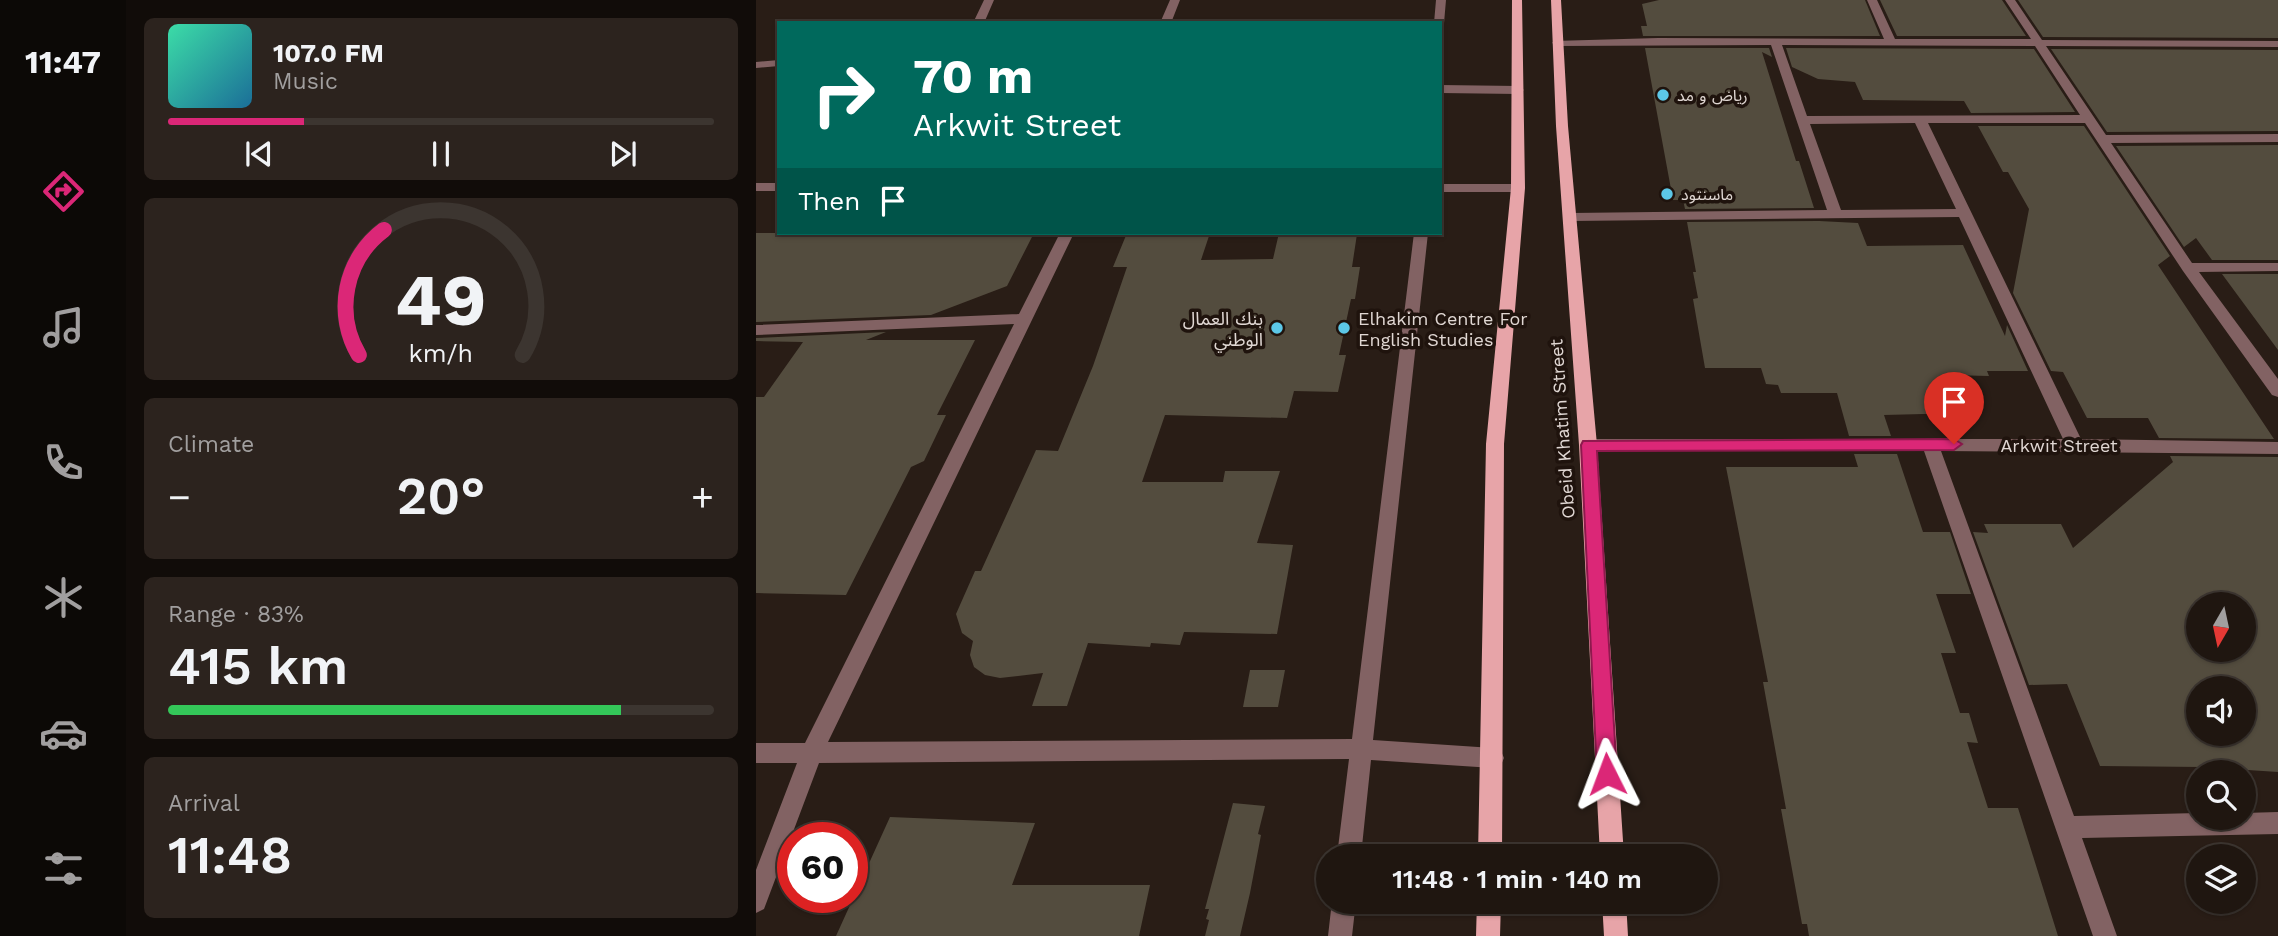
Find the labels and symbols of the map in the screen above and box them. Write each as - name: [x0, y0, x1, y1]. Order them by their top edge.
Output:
- place label: رياض و مد: [1677, 86, 1748, 105]
- marker: رياض و مد: [1655, 87, 1671, 103]
- place label: ماسنتود: [1681, 185, 1733, 204]
- marker: ماسنتود: [1659, 186, 1675, 202]
- place label: بنك العمال الوطني: [1183, 308, 1263, 353]
- place label: Elhakim Centre For English Studies: [1358, 308, 1528, 350]
- marker: بنك العمال الوطني: [1269, 320, 1285, 336]
- marker: Elhakim Centre For English Studies: [1336, 320, 1352, 336]
- street label: Obeid Khatim Street: [1545, 338, 1579, 519]
- pin: [1924, 372, 1984, 444]
- street label: Arkwit Street: [2000, 435, 2118, 456]
- north arrow: [2186, 592, 2256, 662]
- position arrow: [1570, 737, 1644, 811]
- speed limit sign: 60: [777, 822, 868, 913]

